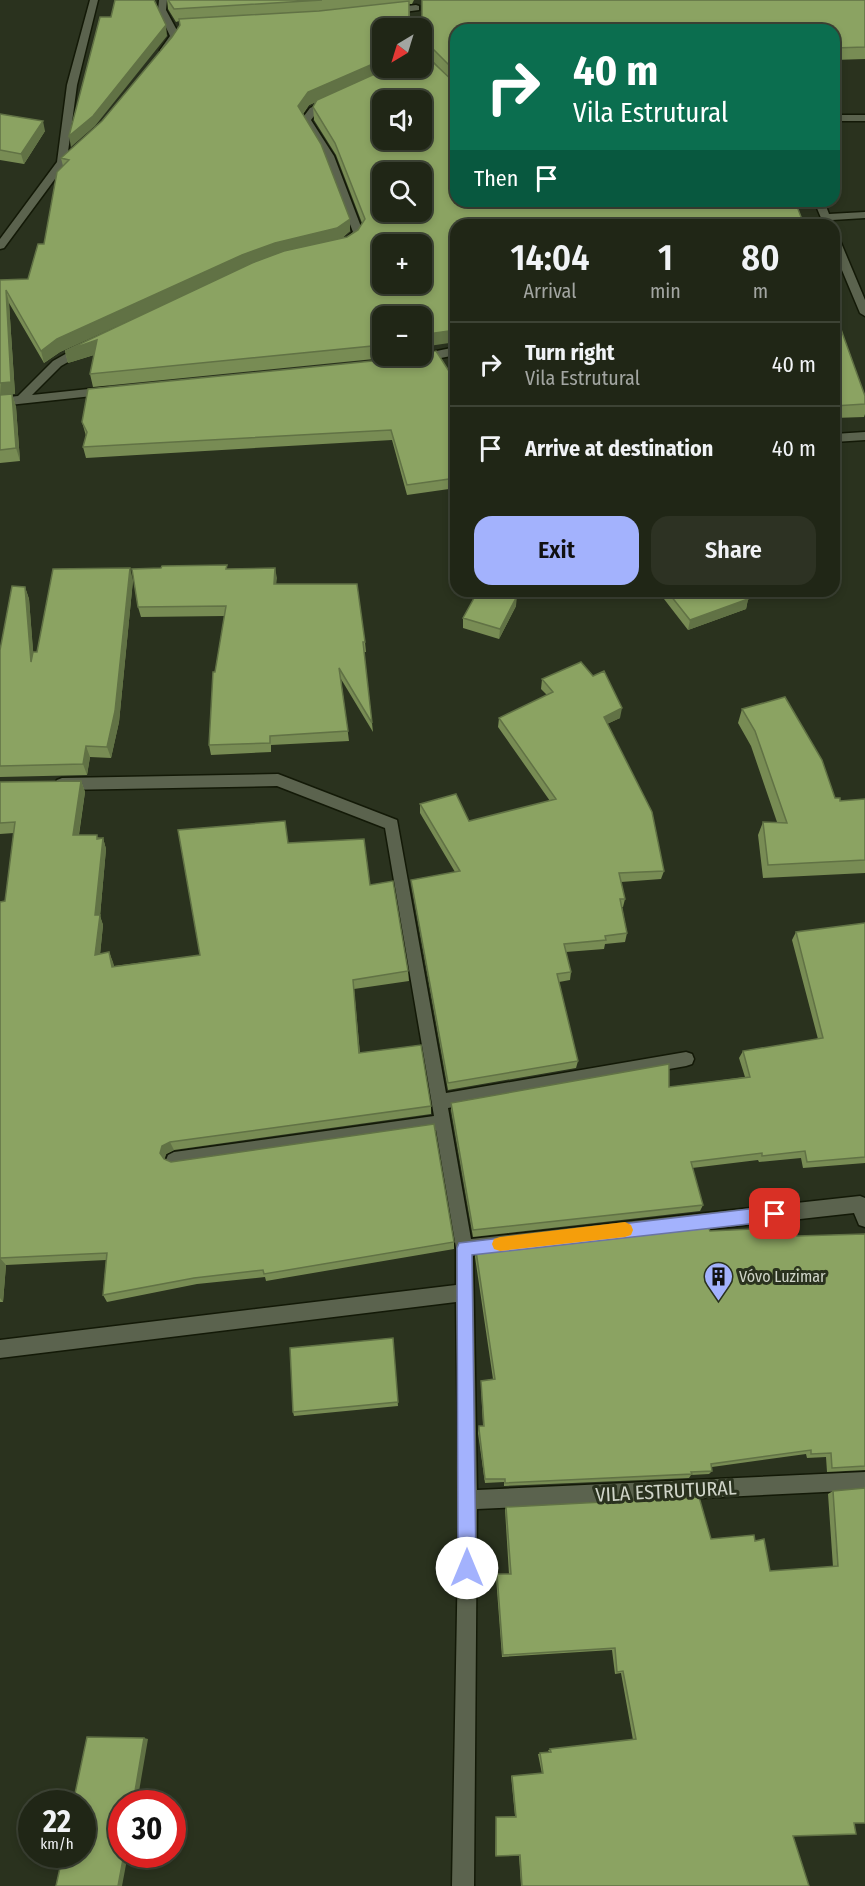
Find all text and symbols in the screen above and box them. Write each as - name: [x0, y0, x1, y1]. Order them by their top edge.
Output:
- north arrow: [372, 18, 432, 78]
- map controls: [372, 18, 432, 366]
- text: 40 m: [573, 46, 658, 96]
- icon: right: [474, 48, 552, 126]
- button: sound: [372, 90, 432, 150]
- text: Vila Estrutural: [573, 97, 728, 129]
- button: search: [372, 162, 432, 222]
- icon: arrive: [530, 162, 563, 195]
- text: Then: [474, 165, 518, 192]
- button: +: [372, 234, 432, 294]
- text: 14:04: [510, 236, 590, 280]
- text: 1: [658, 236, 673, 280]
- text: 80: [741, 236, 780, 280]
- text: Arrival: [523, 279, 576, 303]
- text: min: [650, 279, 681, 303]
- text: m: [753, 279, 768, 303]
- button: −: [372, 306, 432, 366]
- text: Turn right: [525, 339, 614, 366]
- icon: right: [474, 348, 507, 381]
- text: 40 m: [772, 351, 816, 378]
- text: Vila Estrutural: [525, 366, 640, 390]
- icon: arrive: [474, 432, 507, 465]
- text: Arrive at destination: [525, 435, 713, 462]
- text: 40 m: [772, 435, 816, 462]
- button: Exit: [474, 516, 639, 585]
- button: Share: [651, 516, 816, 585]
- pin: [749, 1188, 800, 1239]
- icon: arrive: [758, 1197, 791, 1230]
- building icon: Vóvo Luzimar: [702, 1260, 734, 1302]
- place label: Vóvo Luzimar: [739, 1267, 826, 1286]
- street label: VILA ESTRUTURAL: [595, 1475, 737, 1507]
- position arrow: [435, 1536, 499, 1600]
- speed limit sign: 30: [108, 1790, 186, 1868]
- text: 22: [43, 1804, 71, 1840]
- text: km/h: [40, 1835, 74, 1853]

